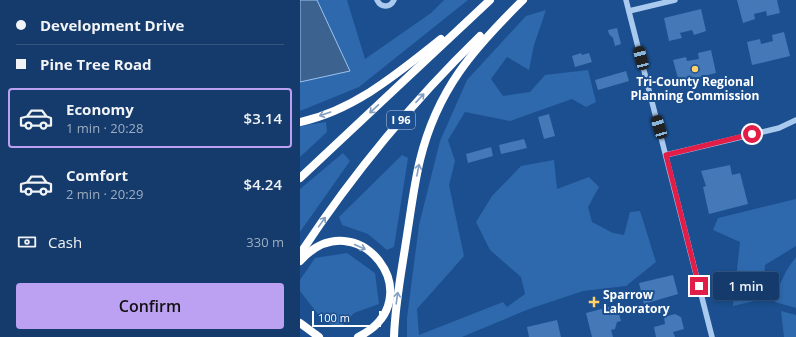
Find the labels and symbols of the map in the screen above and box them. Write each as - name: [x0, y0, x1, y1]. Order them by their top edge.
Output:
- car: [632, 45, 650, 71]
- marker: Tri-County Regional Planning Commission: [690, 64, 700, 74]
- place label: Tri-County Regional Planning Commission: [631, 73, 759, 104]
- one-way arrow: [416, 93, 425, 103]
- one-way arrow: [369, 104, 379, 113]
- one-way arrow: [319, 111, 332, 118]
- road number: I 96: [387, 111, 415, 129]
- car: [650, 114, 668, 140]
- route start: [743, 125, 761, 143]
- one-way arrow: [414, 164, 422, 177]
- one-way arrow: [318, 217, 326, 228]
- one-way arrow: [354, 243, 366, 251]
- callout: 1 min: [713, 272, 779, 300]
- route end: [690, 277, 708, 295]
- place label: Sparrow Laboratory: [603, 286, 670, 317]
- one-way arrow: [394, 292, 401, 305]
- marker: Sparrow Laboratory: [588, 296, 600, 308]
- scale bar: [312, 309, 381, 328]

